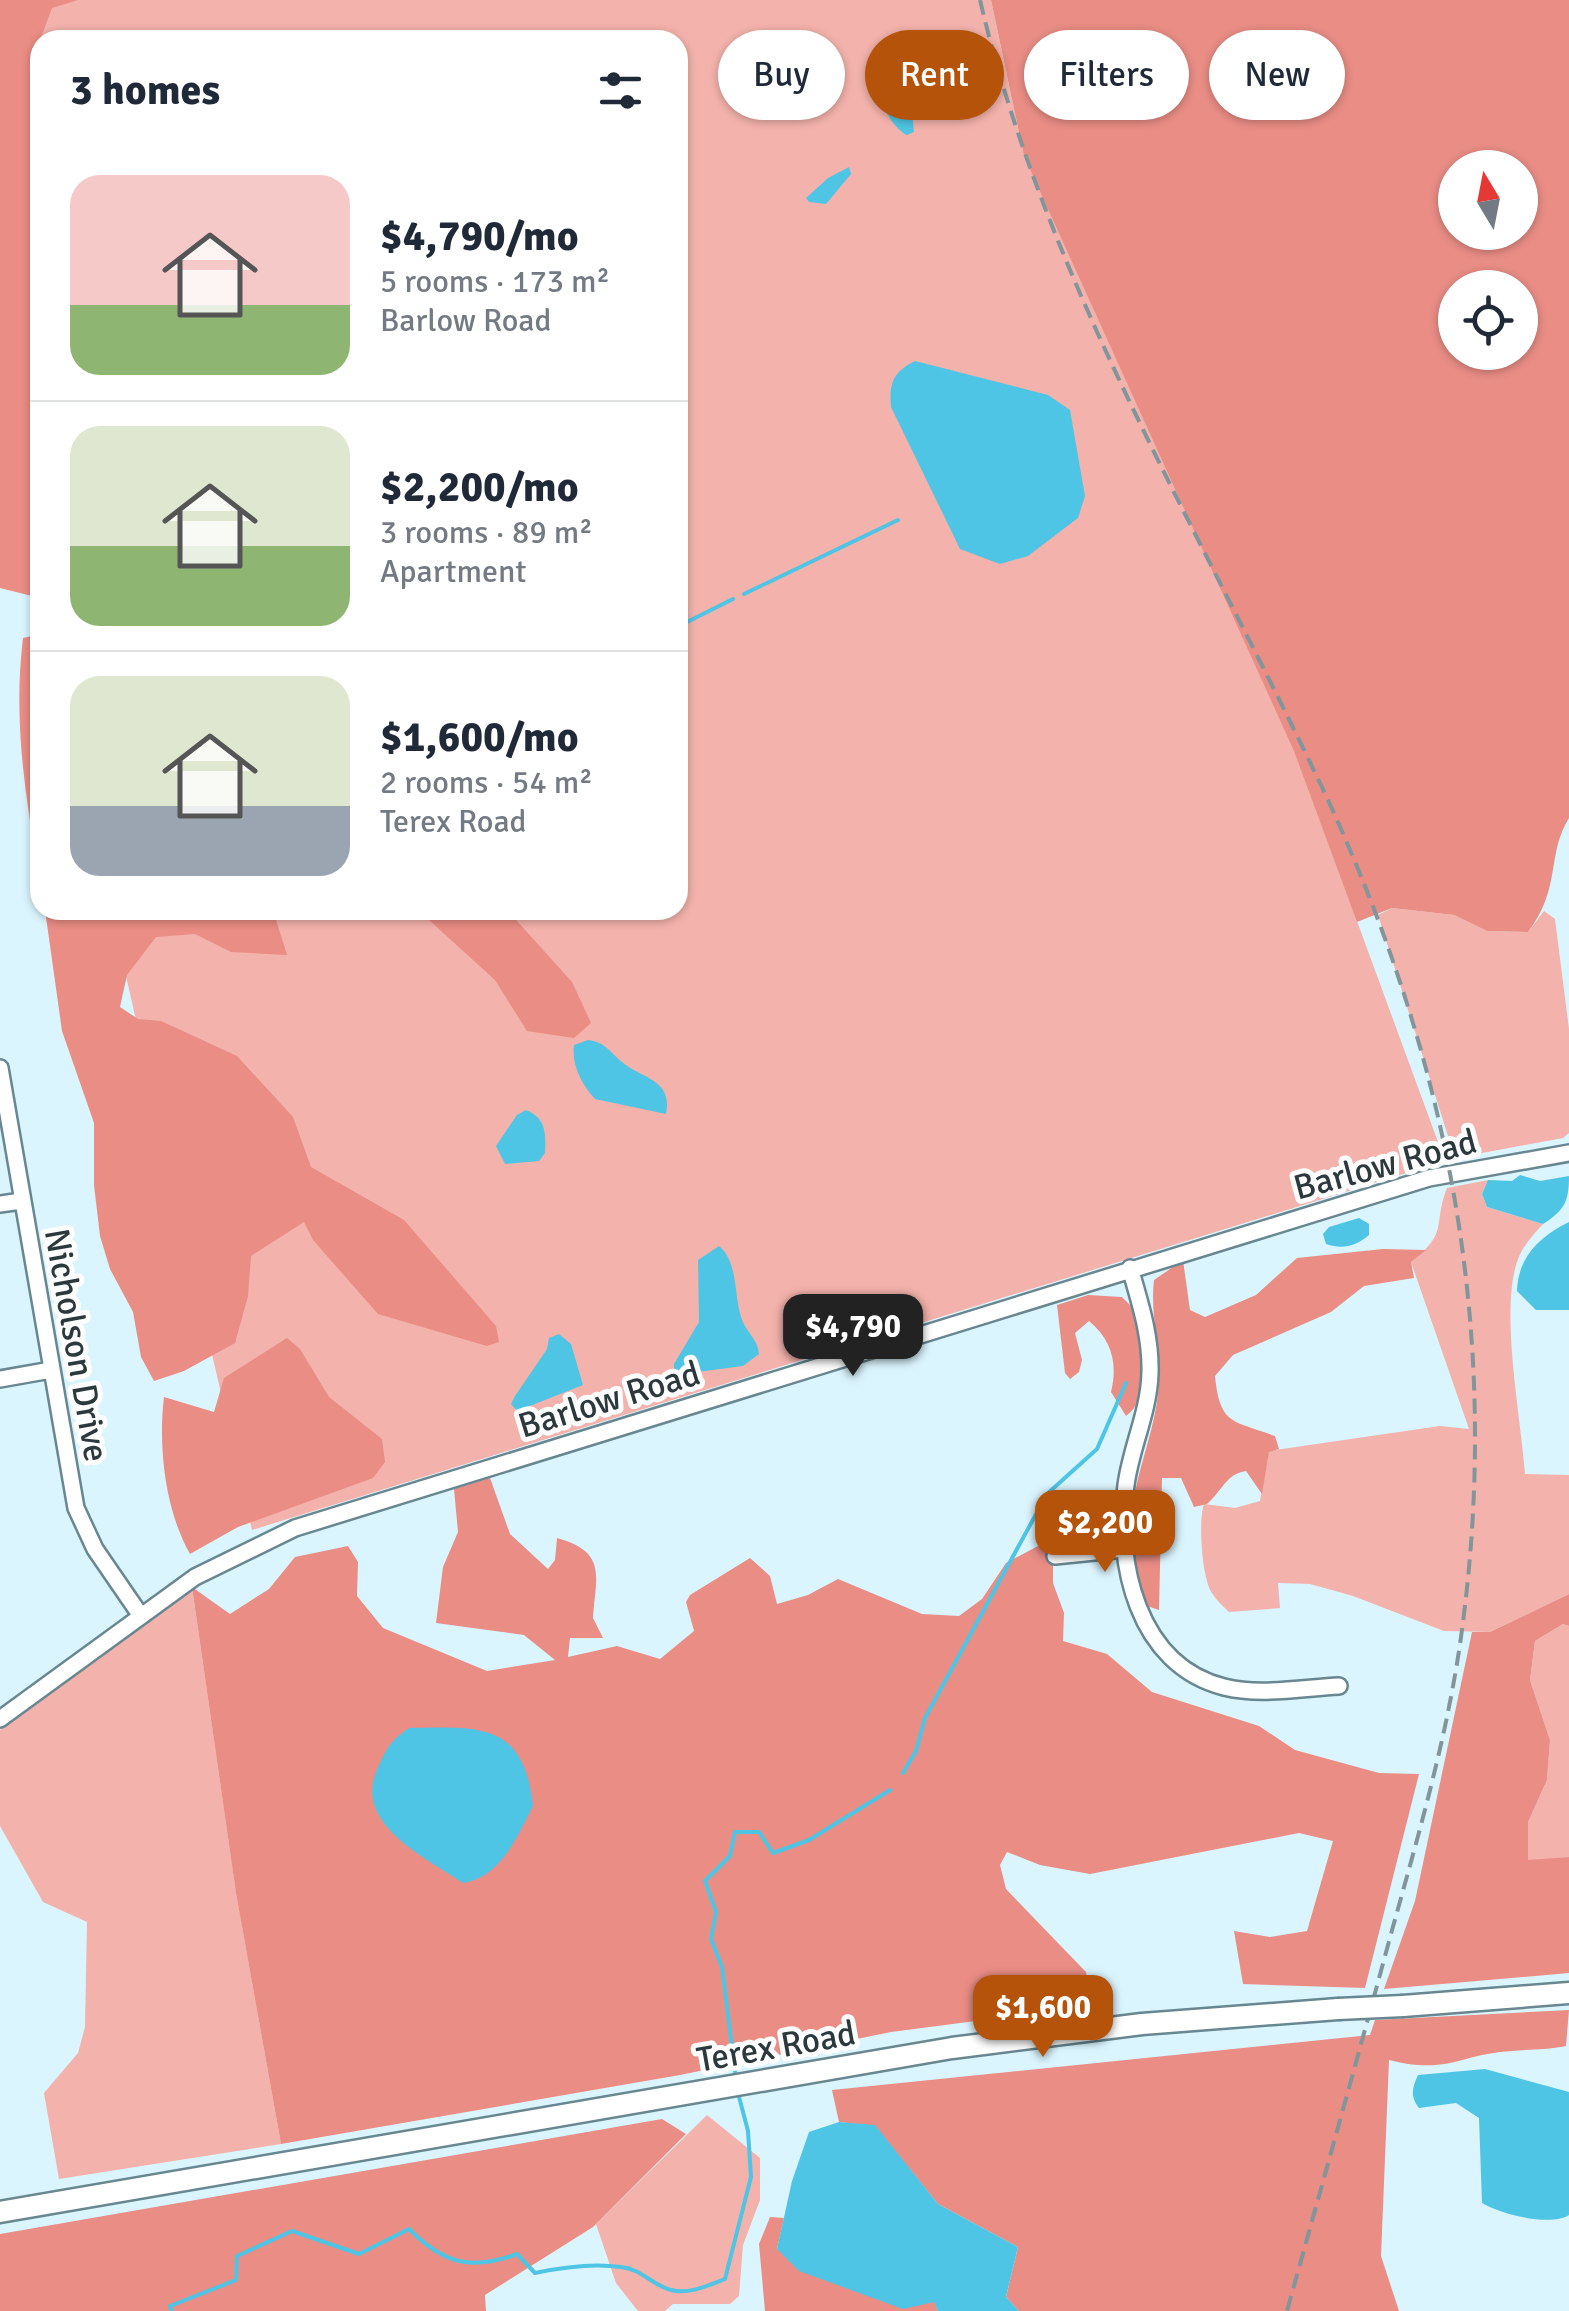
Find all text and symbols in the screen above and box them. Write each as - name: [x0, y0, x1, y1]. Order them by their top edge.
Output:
- chip: Buy: [718, 30, 845, 120]
- chip: Rent: [865, 30, 1004, 120]
- chip: Filters: [1024, 30, 1189, 120]
- chip: New: [1209, 30, 1345, 120]
- icon: filters: [593, 63, 648, 118]
- text: 3 homes: [70, 65, 220, 116]
- north arrow: [1438, 150, 1538, 250]
- map controls: [1438, 150, 1538, 370]
- text: $4,790/mo: [380, 211, 579, 262]
- icon: home: [150, 215, 270, 335]
- text: 5 rooms · 173 m²: [380, 262, 610, 301]
- button: locate: [1438, 270, 1538, 370]
- text: Barlow Road: [380, 301, 551, 340]
- text: $2,200/mo: [380, 462, 579, 513]
- icon: home: [150, 466, 270, 586]
- text: 3 rooms · 89 m²: [380, 513, 593, 552]
- text: Apartment: [380, 552, 527, 591]
- text: $1,600/mo: [380, 712, 579, 763]
- icon: home: [150, 716, 270, 836]
- text: 2 rooms · 54 m²: [380, 763, 593, 802]
- text: Terex Road: [380, 802, 527, 841]
- street label: Barlow Road: [1289, 1119, 1481, 1210]
- street label: Nicholson Drive: [35, 1225, 118, 1465]
- pin: $4,790: [772, 1294, 934, 1379]
- text: $4,790: [805, 1307, 901, 1346]
- street label: Barlow Road: [513, 1352, 705, 1447]
- pin: $2,200: [1024, 1490, 1186, 1575]
- text: $2,200: [1057, 1503, 1153, 1542]
- pin: $1,600: [962, 1975, 1124, 2060]
- text: $1,600: [995, 1988, 1091, 2027]
- street label: Terex Road: [693, 2011, 859, 2082]

